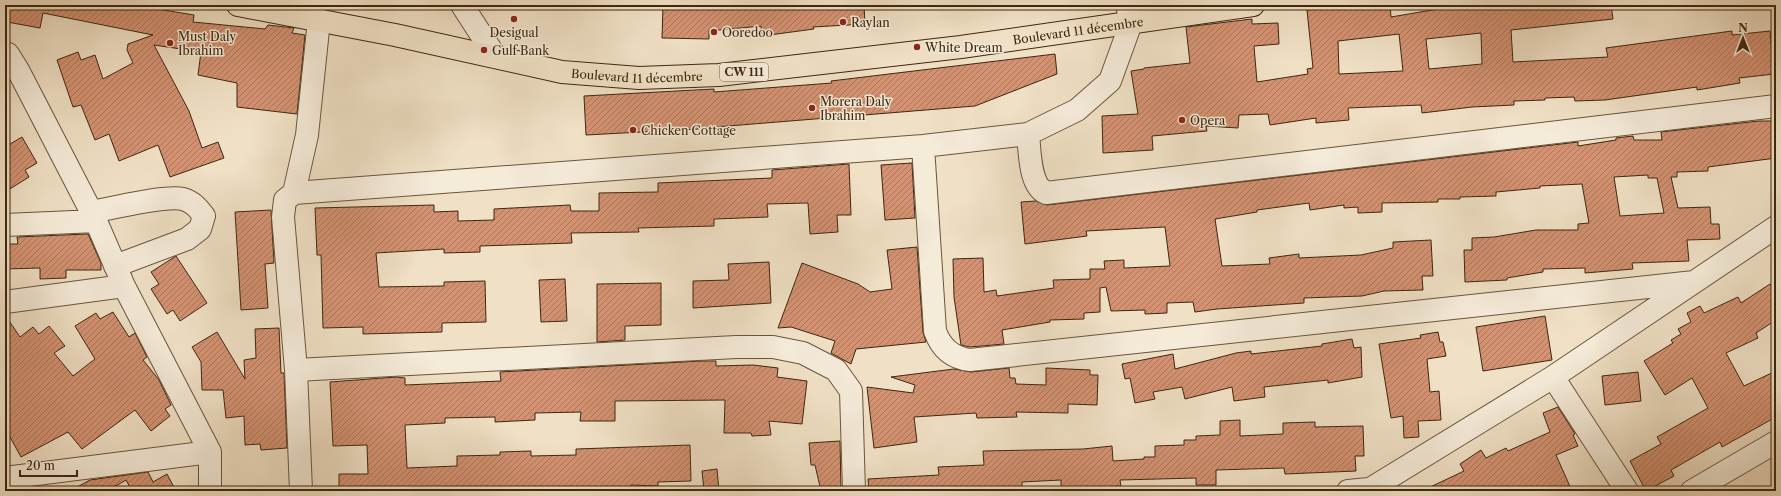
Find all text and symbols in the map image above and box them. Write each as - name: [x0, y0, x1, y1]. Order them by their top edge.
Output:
- street label: Boulevard 11 décembre: [1012, 13, 1144, 47]
- marker: Desigual: [509, 14, 519, 24]
- place label: Raylan: [851, 15, 890, 30]
- marker: Raylan: [838, 17, 848, 27]
- north arrow: [1723, 18, 1763, 58]
- text: N: [1738, 21, 1748, 35]
- place label: Desigual: [490, 25, 539, 40]
- place label: Ooredoo: [722, 25, 773, 40]
- marker: Ooredoo: [709, 27, 719, 37]
- place label: Must Daly Ibrahim: [178, 29, 236, 58]
- marker: Must Daly Ibrahim: [165, 38, 175, 48]
- place label: White Dream: [924, 40, 1003, 55]
- marker: White Dream: [912, 42, 922, 52]
- place label: Gulf Bank: [492, 43, 550, 58]
- marker: Gulf Bank: [479, 45, 489, 55]
- road number: CW 111: [720, 63, 768, 81]
- street label: Boulevard 11 décembre: [571, 65, 703, 86]
- place label: Morera Daly Ibrahim: [820, 94, 892, 123]
- marker: Morera Daly Ibrahim: [807, 103, 817, 113]
- place label: Opera: [1190, 113, 1226, 128]
- marker: Opera: [1177, 115, 1187, 125]
- place label: Chicken Cottage: [641, 123, 736, 138]
- marker: Chicken Cottage: [628, 125, 638, 135]
- scale bar: [20, 452, 77, 478]
- text: 20 m: [26, 458, 55, 473]

